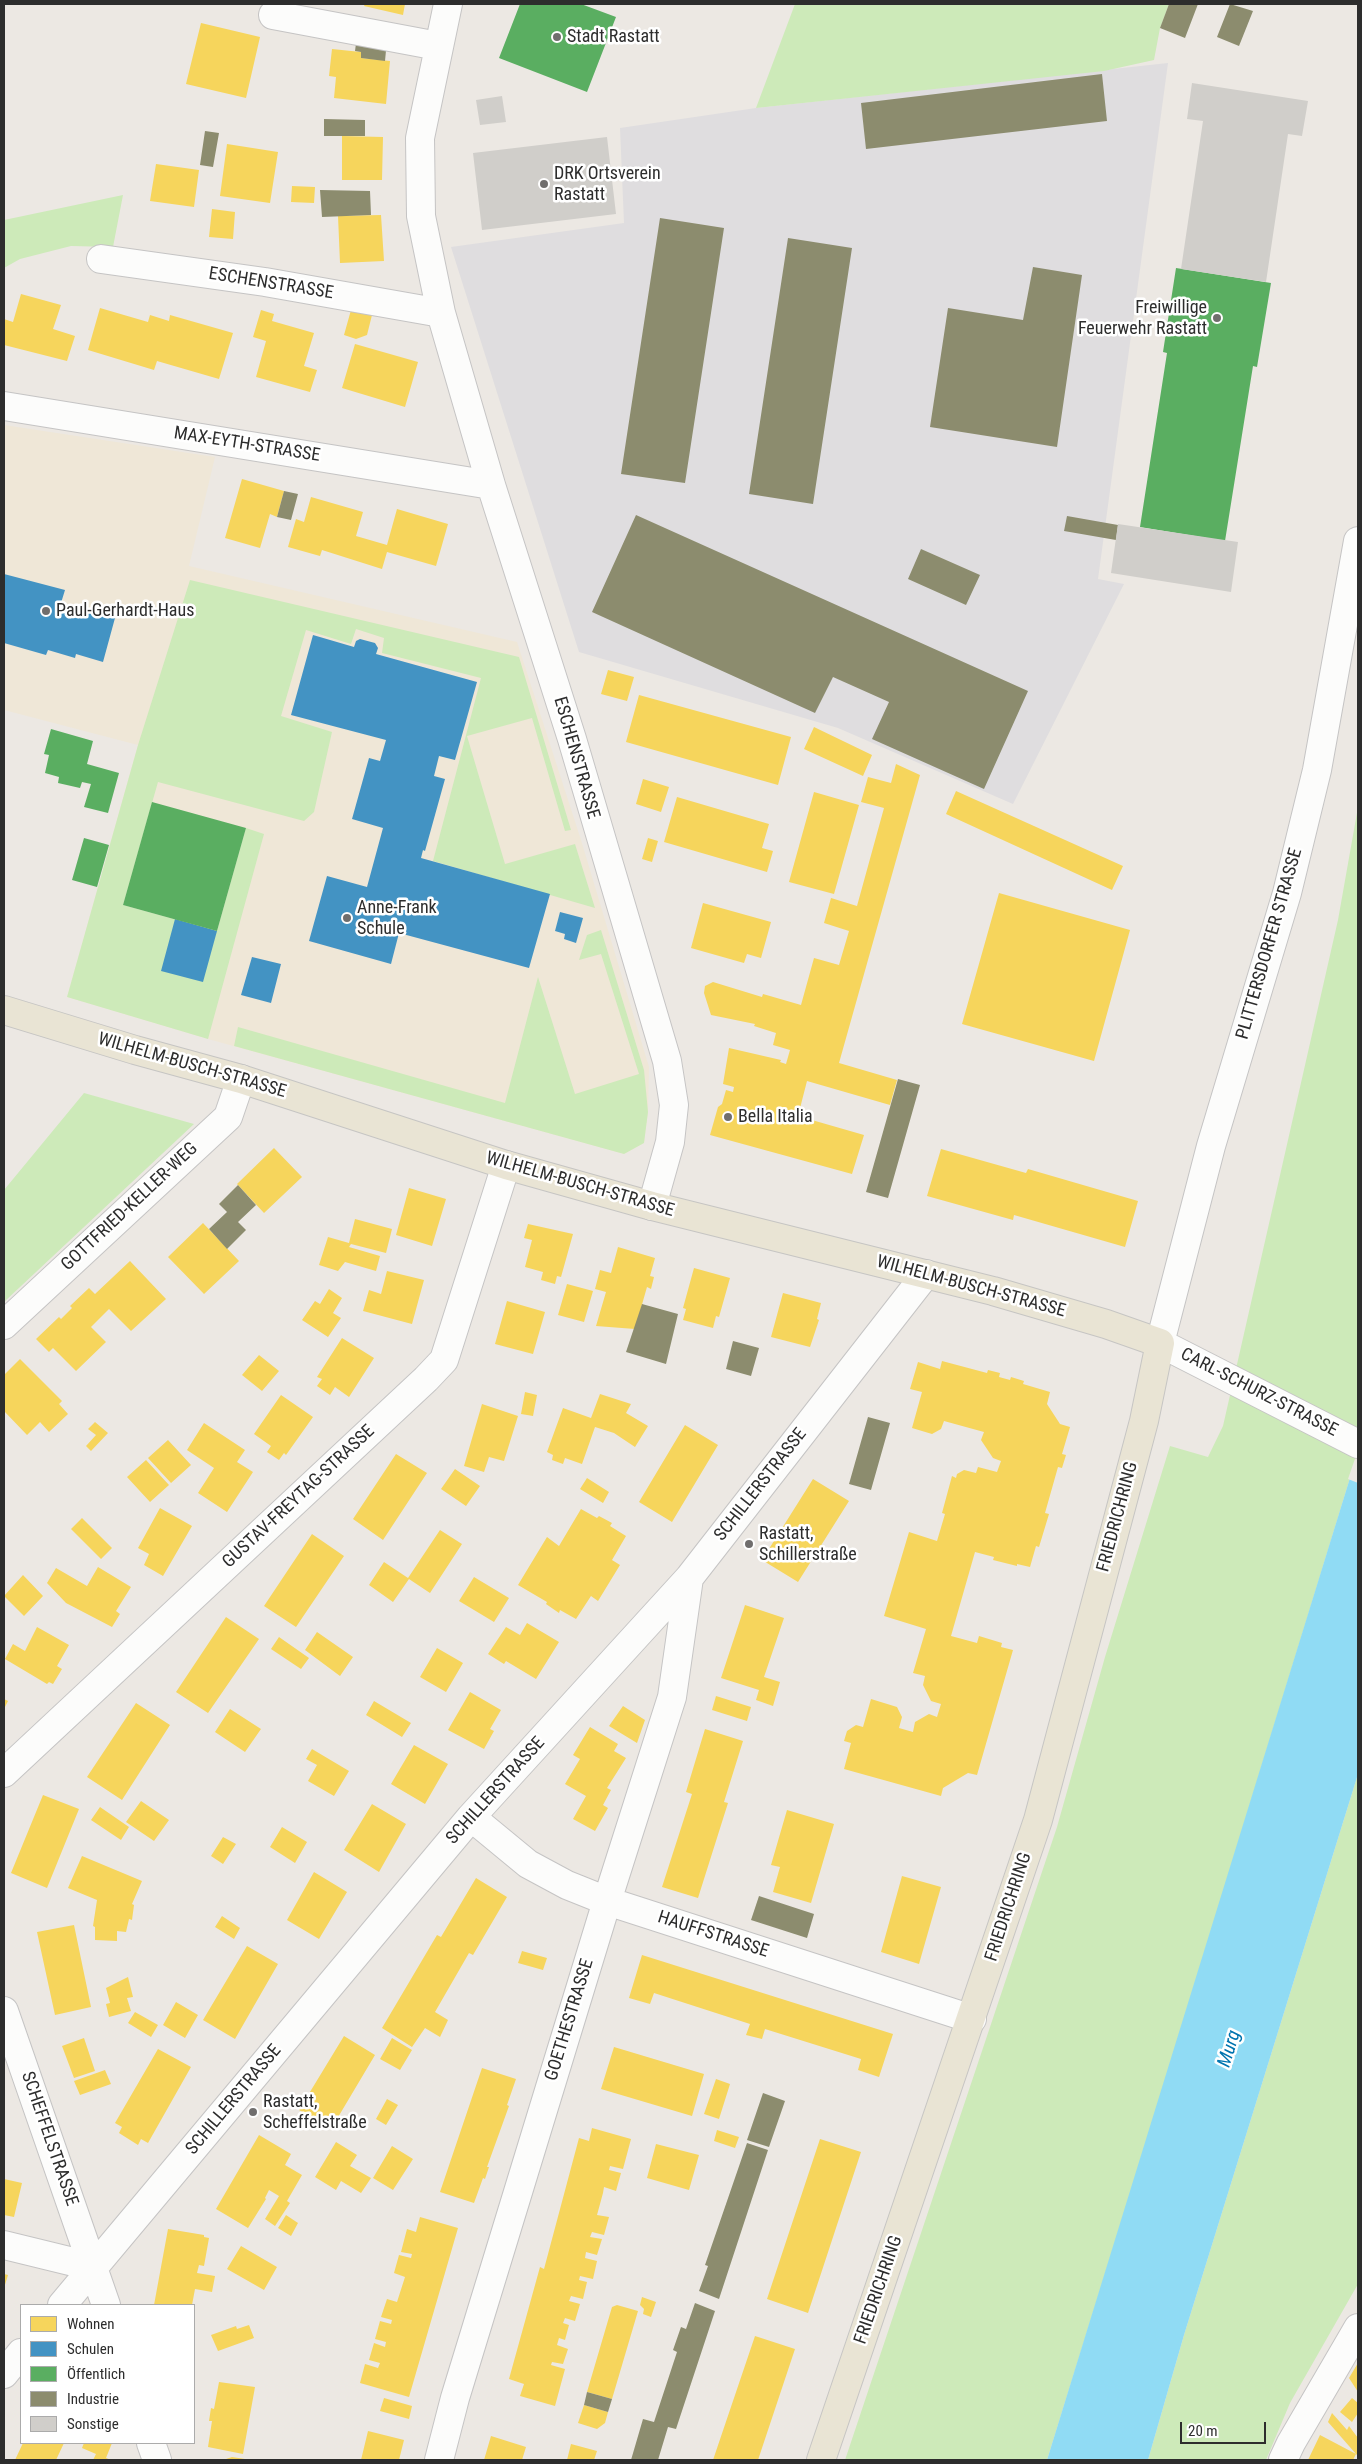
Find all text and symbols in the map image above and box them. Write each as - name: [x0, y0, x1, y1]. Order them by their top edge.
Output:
- place label: Stadt Rastatt: [567, 26, 660, 48]
- marker: Stadt Rastatt: [551, 31, 563, 43]
- place label: DRK Ortsverein Rastatt: [554, 163, 661, 205]
- marker: DRK Ortsverein Rastatt: [538, 178, 550, 190]
- street label: ESCHENSTRASSE: [207, 263, 335, 305]
- place label: Freiwillige Feuerwehr Rastatt: [1078, 297, 1207, 340]
- marker: Freiwillige Feuerwehr Rastatt: [1211, 312, 1223, 324]
- street label: MAX-EYTH-STRASSE: [172, 423, 322, 467]
- place label: Paul-Gerhardt-Haus: [56, 600, 194, 622]
- marker: Paul-Gerhardt-Haus: [40, 605, 52, 617]
- street label: ESCHENSTRASSE: [548, 694, 604, 822]
- street label: PLITTERSDORFER STRASSE: [1232, 846, 1308, 1042]
- place label: Anne-Frank Schule: [357, 897, 437, 940]
- marker: Anne-Frank Schule: [341, 912, 353, 924]
- street label: WILHELM-BUSCH-STRASSE: [95, 1029, 289, 1103]
- place label: Bella Italia: [738, 1106, 813, 1128]
- marker: Bella Italia: [722, 1111, 734, 1123]
- street label: GOTTFRIED-KELLER-WEG: [57, 1138, 203, 1276]
- street label: WILHELM-BUSCH-STRASSE: [483, 1148, 677, 1222]
- street label: WILHELM-BUSCH-STRASSE: [874, 1251, 1068, 1323]
- street label: CARL-SCHURZ-STRASSE: [1177, 1344, 1341, 1442]
- street label: GUSTAV-FREYTAG-STRASSE: [219, 1421, 379, 1573]
- street label: SCHILLERSTRASSE: [710, 1424, 812, 1546]
- street label: FRIEDRICHRING: [1093, 1460, 1143, 1574]
- place label: Rastatt, Schillerstraße: [759, 1523, 857, 1566]
- marker: Rastatt, Schillerstraße: [743, 1538, 755, 1550]
- street label: SCHILLERSTRASSE: [442, 1733, 550, 1849]
- street label: FRIEDRICHRING: [981, 1850, 1037, 1964]
- street label: HAUFFSTRASSE: [655, 1907, 771, 1963]
- street label: GOETHESTRASSE: [541, 1956, 599, 2084]
- water label: Murg: [1214, 2028, 1246, 2070]
- street label: SCHILLERSTRASSE: [182, 2041, 286, 2159]
- street label: SCHEFFELSTRASSE: [16, 2069, 82, 2209]
- place label: Rastatt, Scheffelstraße: [263, 2091, 367, 2134]
- marker: Rastatt, Scheffelstraße: [247, 2106, 259, 2118]
- street label: FRIEDRICHRING: [850, 2233, 908, 2347]
- legend: [20, 2304, 195, 2444]
- text: Wohnen: [67, 2315, 115, 2333]
- text: Schulen: [67, 2340, 114, 2358]
- text: Öffentlich: [67, 2365, 125, 2383]
- text: Industrie: [67, 2390, 119, 2408]
- scale bar: [1182, 2412, 1268, 2444]
- text: Sonstige: [67, 2415, 119, 2433]
- text: 20 m: [1188, 2422, 1218, 2440]

